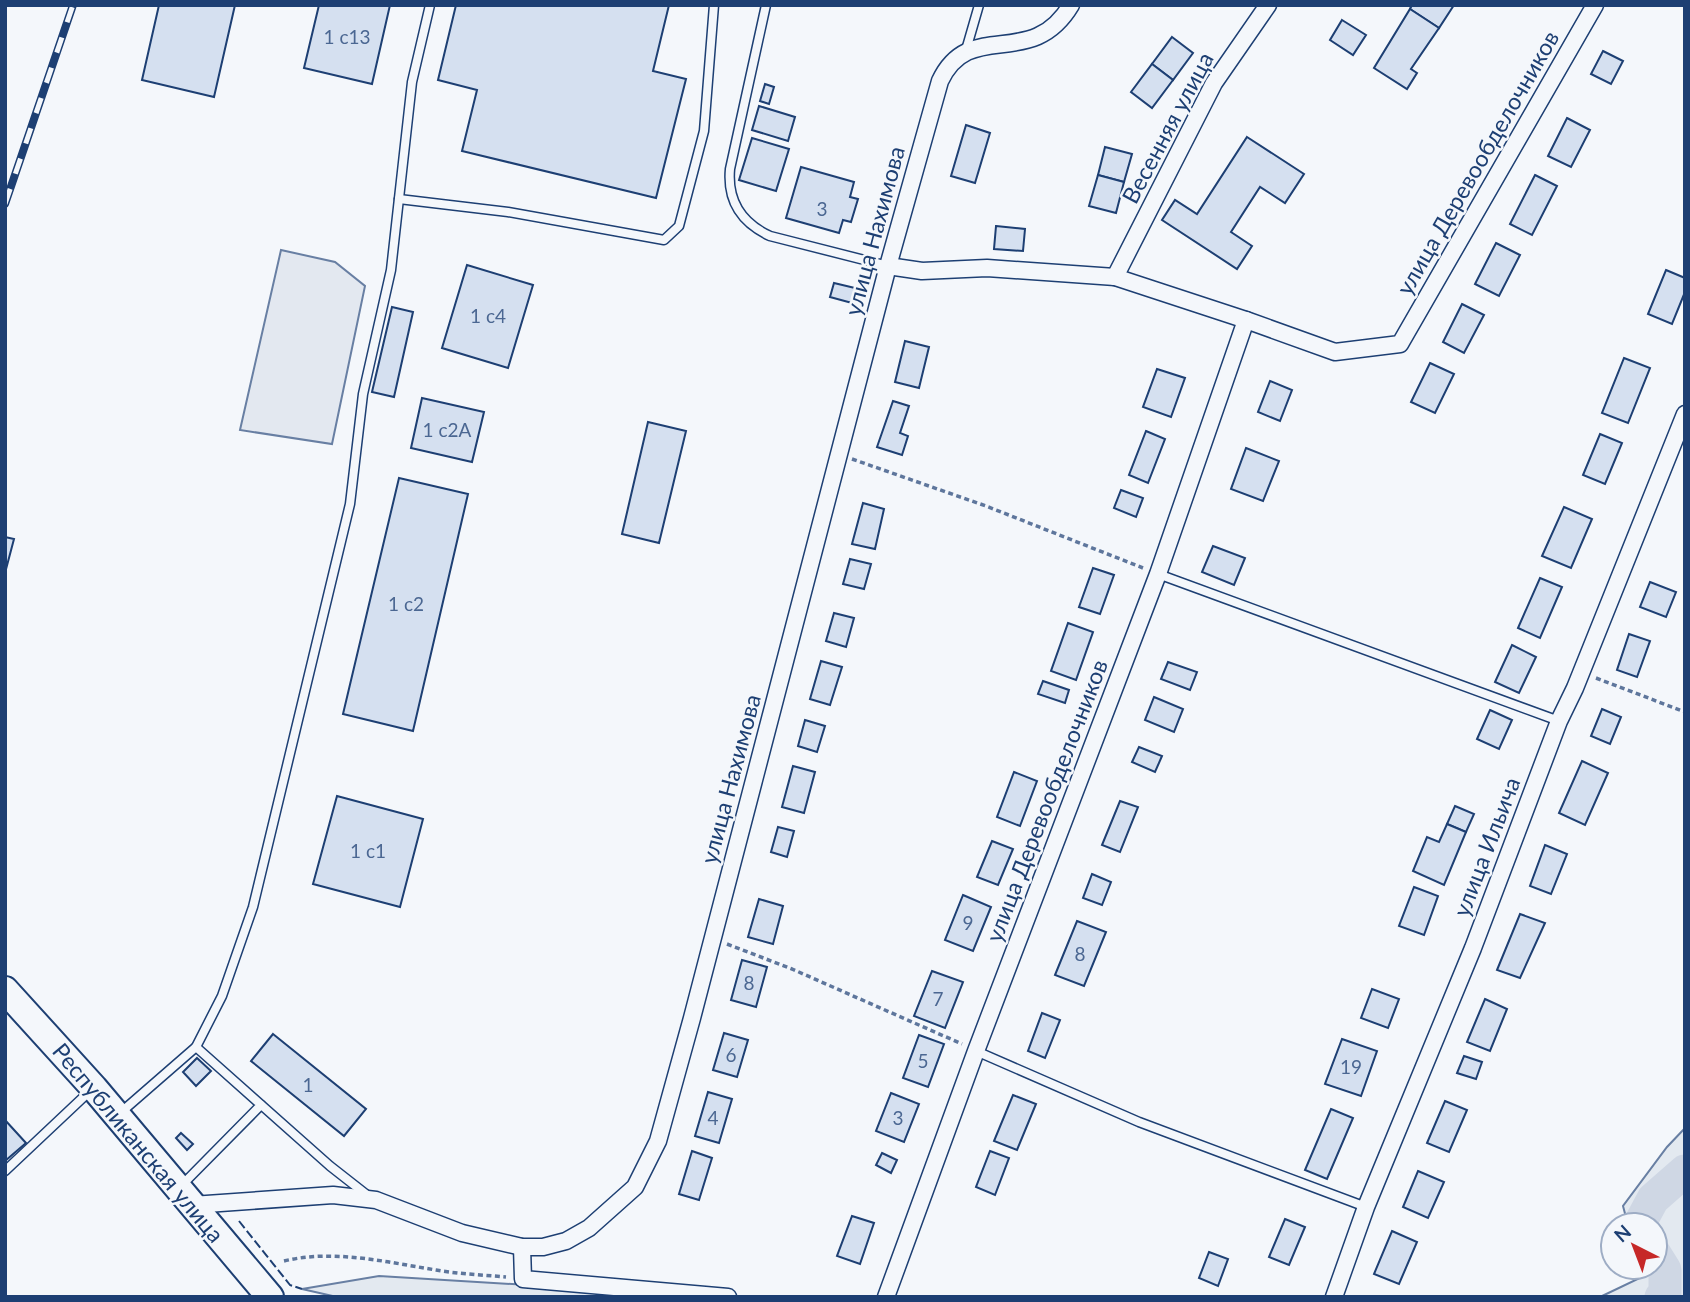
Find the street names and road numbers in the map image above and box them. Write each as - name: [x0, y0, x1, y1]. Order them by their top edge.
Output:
- street label: улица Деревообделочников: [1390, 25, 1564, 300]
- street label: Весенняя улица: [1116, 47, 1219, 208]
- street label: улица Нахимова: [838, 143, 910, 318]
- street label: улица Деревообделочников: [979, 655, 1113, 946]
- street label: улица Нахимова: [694, 691, 766, 866]
- street label: улица Ильича: [1447, 773, 1525, 920]
- street label: Республиканская улица: [47, 1037, 230, 1248]

